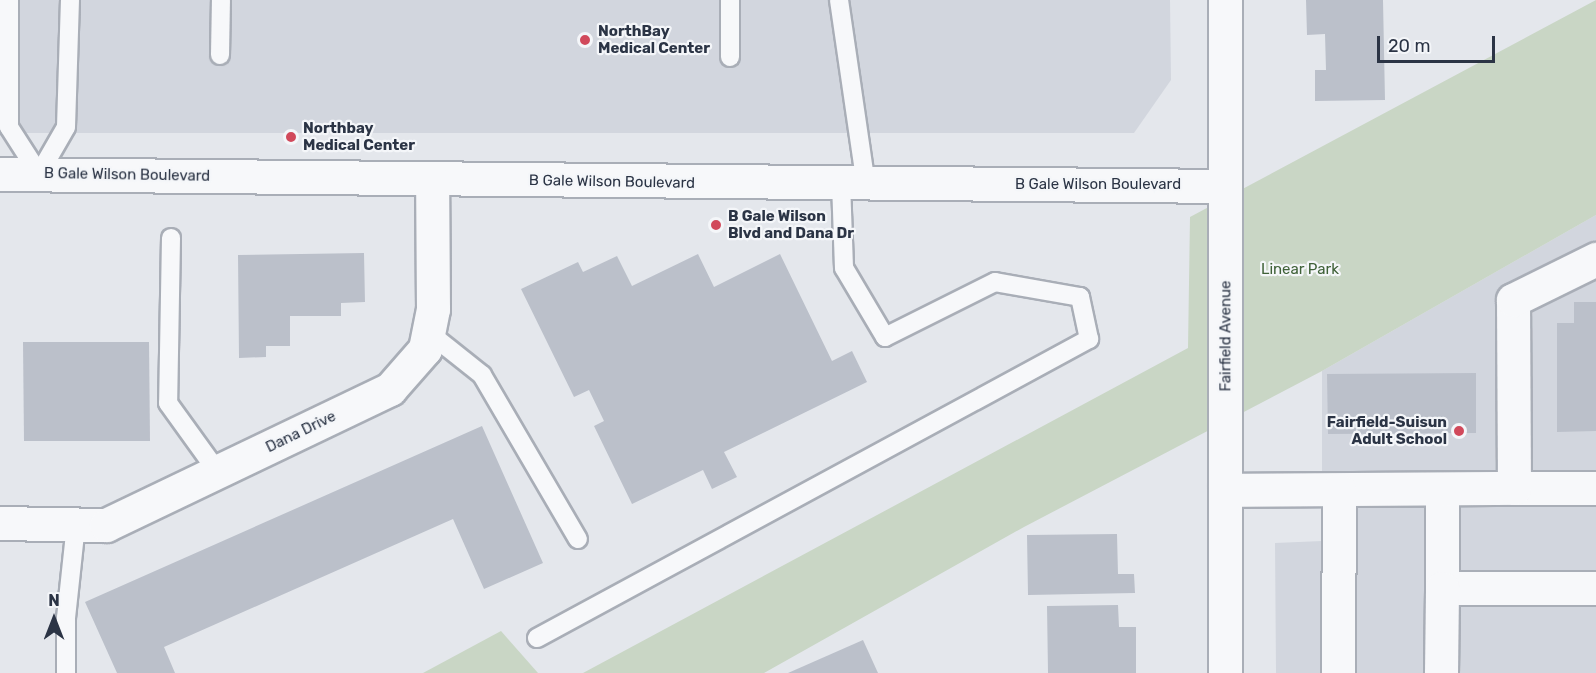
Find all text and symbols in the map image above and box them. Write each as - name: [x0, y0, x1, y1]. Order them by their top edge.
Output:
- place label: NorthBay Medical Center: [598, 22, 710, 57]
- scale bar: [1380, 24, 1498, 62]
- marker: NorthBay Medical Center: [576, 31, 594, 49]
- text: 20 m: [1388, 35, 1430, 57]
- place label: Northbay Medical Center: [303, 119, 415, 154]
- marker: Northbay Medical Center: [284, 130, 298, 144]
- street label: B Gale Wilson Boulevard: [44, 165, 210, 185]
- street label: B Gale Wilson Boulevard: [529, 172, 695, 192]
- street label: B Gale Wilson Boulevard: [1015, 176, 1181, 194]
- place label: B Gale Wilson Blvd and Dana Dr: [728, 207, 854, 242]
- marker: B Gale Wilson Blvd and Dana Dr: [709, 218, 723, 232]
- park label: Linear Park: [1261, 261, 1339, 279]
- street label: Fairfield Avenue: [1217, 280, 1235, 392]
- street label: Dana Drive: [263, 407, 339, 457]
- place label: Fairfield-Suisun Adult School: [1327, 413, 1447, 448]
- marker: Fairfield-Suisun Adult School: [1452, 424, 1466, 438]
- north arrow: [24, 589, 84, 649]
- text: N: [48, 591, 60, 610]

